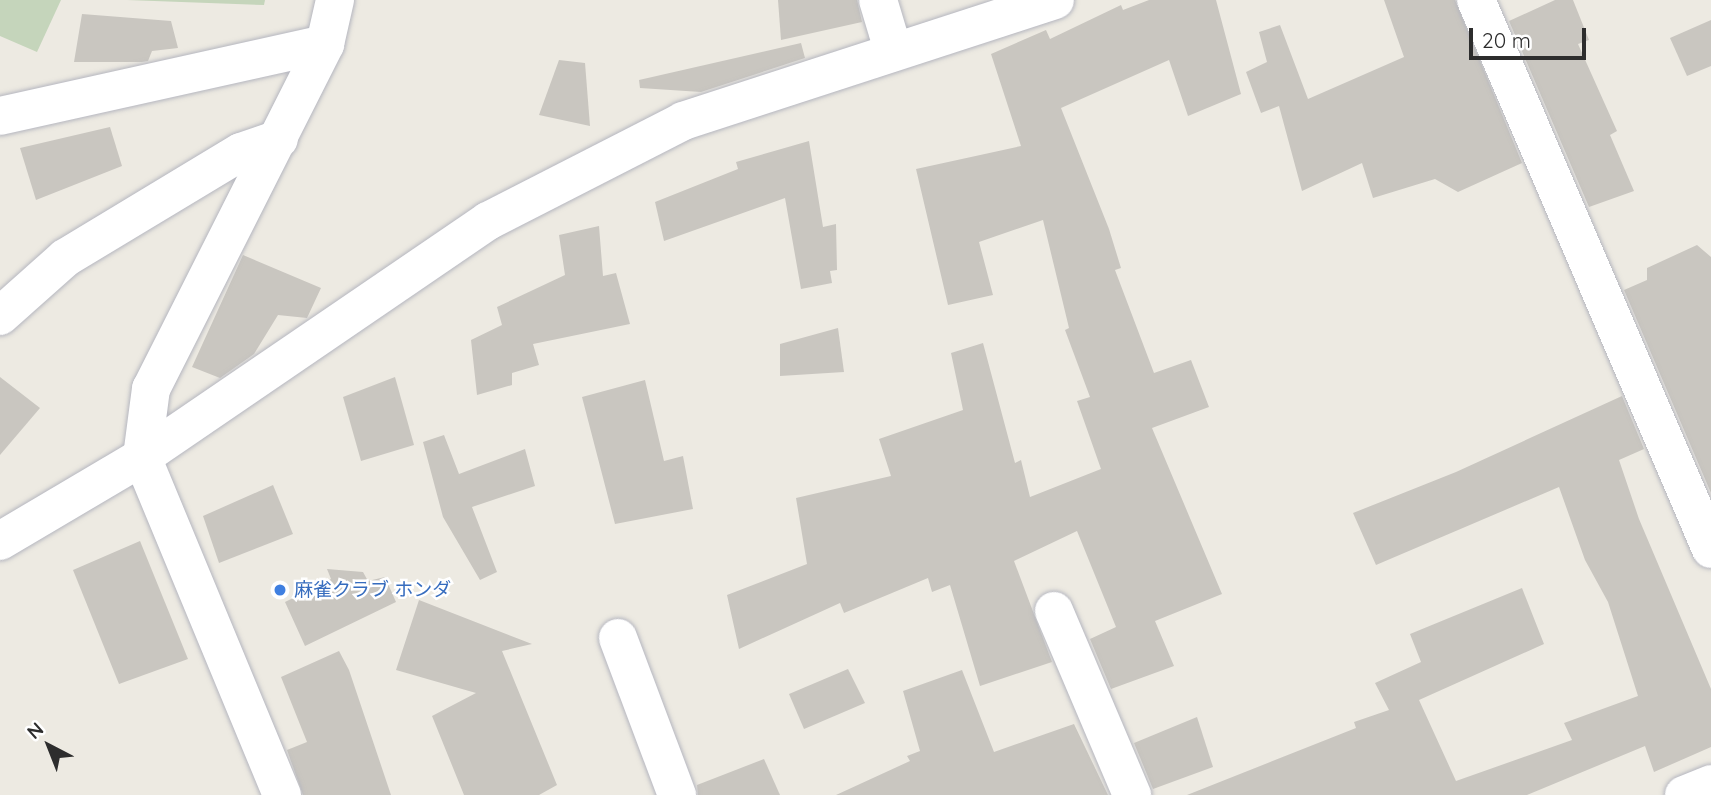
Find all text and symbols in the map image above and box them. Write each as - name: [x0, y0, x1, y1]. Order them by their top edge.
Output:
- scale bar: [1473, 14, 1590, 58]
- text: 20 m: [1482, 27, 1531, 53]
- place label: 麻雀クラブ ホンダ: [294, 579, 451, 601]
- marker: 麻雀クラブ ホンダ: [272, 582, 288, 598]
- north arrow: [14, 711, 84, 781]
- text: N: [22, 717, 48, 744]

